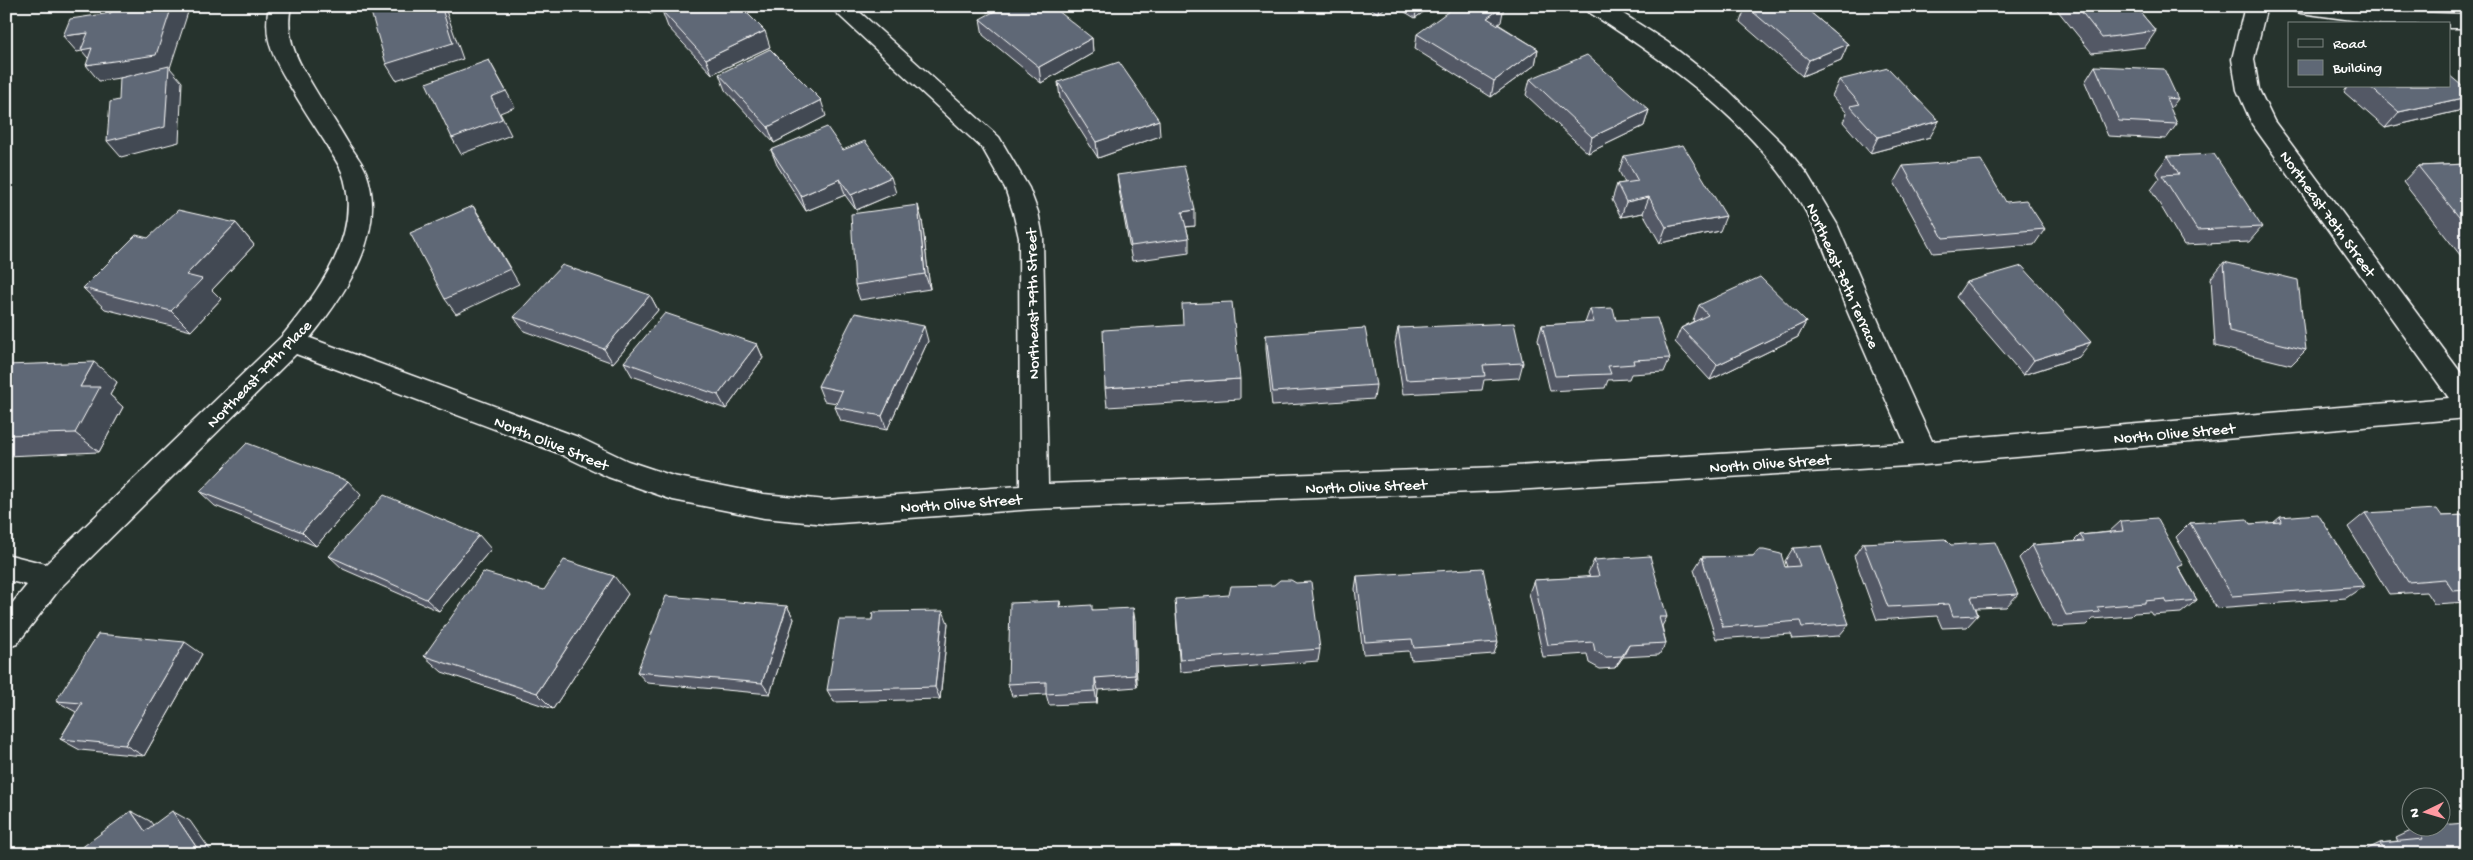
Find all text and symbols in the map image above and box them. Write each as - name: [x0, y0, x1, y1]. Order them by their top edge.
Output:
- legend: [2288, 22, 2450, 88]
- text: Road: [2333, 36, 2367, 54]
- text: Building: [2332, 60, 2382, 78]
- street label: Northeast 78th Street: [2274, 148, 2379, 283]
- street label: Northeast 78th Terrace: [1800, 201, 1882, 353]
- street label: Northeast 79th Street: [1024, 227, 1045, 379]
- street label: Northeast 79th Place: [204, 317, 318, 433]
- street label: North Olive Street: [491, 414, 612, 477]
- street label: North Olive Street: [2113, 421, 2237, 450]
- street label: North Olive Street: [1709, 452, 1833, 479]
- street label: North Olive Street: [1305, 477, 1429, 500]
- street label: North Olive Street: [900, 492, 1024, 519]
- north arrow: [2400, 788, 2450, 838]
- text: N: [2407, 808, 2424, 818]

